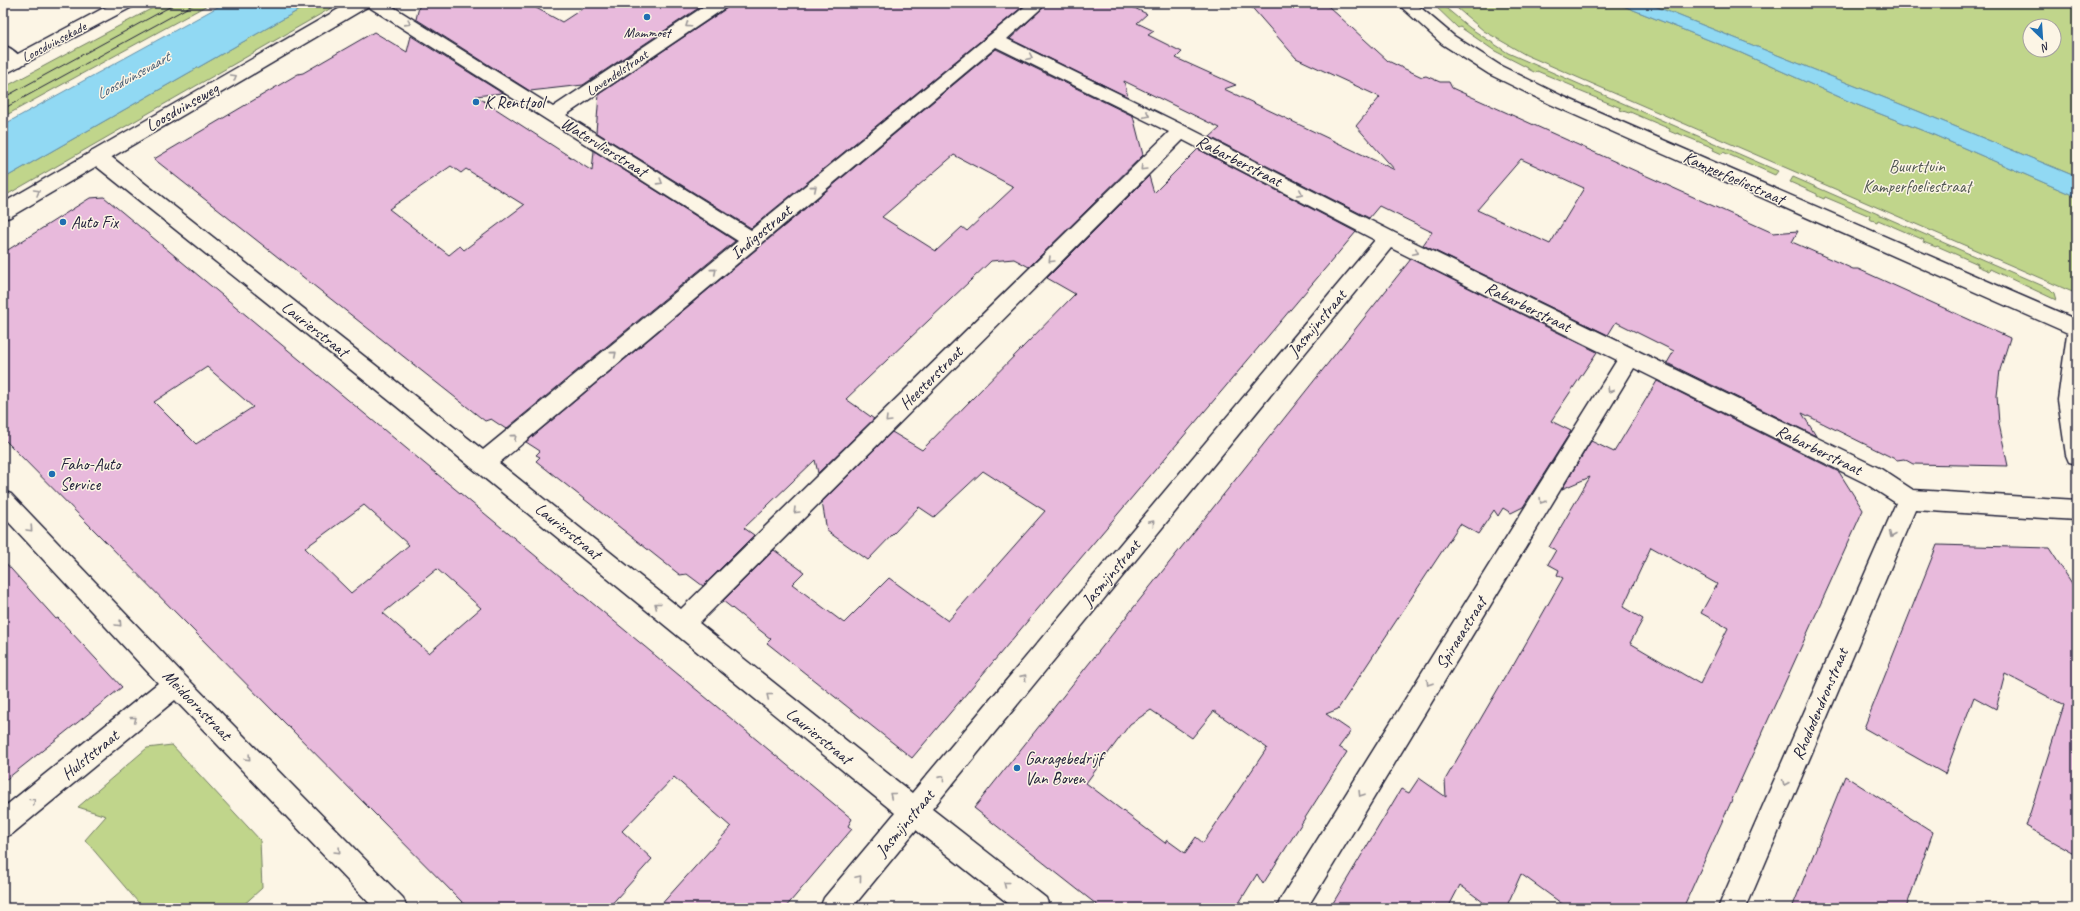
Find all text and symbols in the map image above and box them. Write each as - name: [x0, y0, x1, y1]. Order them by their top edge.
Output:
- marker: Mammoet: [642, 12, 652, 22]
- street label: Loosduinsekade: [19, 17, 90, 66]
- one-way arrow: [404, 18, 411, 26]
- north arrow: [2022, 18, 2062, 58]
- one-way arrow: [685, 20, 692, 28]
- place label: Mammoet: [624, 24, 673, 41]
- text: N: [2038, 39, 2052, 56]
- street label: Lavendelstraat: [583, 45, 652, 100]
- water label: Loosduinsevaart: [93, 47, 176, 104]
- one-way arrow: [1026, 52, 1034, 60]
- one-way arrow: [230, 75, 237, 82]
- street label: Loosduinseweg: [142, 77, 223, 136]
- place label: K Renttool: [484, 92, 547, 113]
- marker: K Renttool: [471, 97, 481, 107]
- one-way arrow: [1143, 110, 1150, 118]
- street label: Watervlierstraat: [557, 112, 653, 183]
- street label: Rabarberstraat: [1193, 131, 1287, 193]
- street label: Kamperfoeliestraat: [1680, 146, 1790, 211]
- park label: Buurttuin Kamperfoeliestraat: [1863, 156, 1974, 197]
- one-way arrow: [1140, 164, 1148, 171]
- one-way arrow: [656, 178, 663, 185]
- one-way arrow: [809, 186, 816, 193]
- one-way arrow: [1296, 188, 1303, 196]
- one-way arrow: [33, 190, 40, 197]
- street label: Indigostraat: [726, 199, 798, 264]
- place label: Auto Fix: [71, 212, 119, 233]
- marker: Auto Fix: [58, 217, 68, 227]
- one-way arrow: [1412, 247, 1419, 255]
- one-way arrow: [1048, 255, 1055, 263]
- one-way arrow: [709, 269, 716, 276]
- street label: Rabarberstraat: [1482, 277, 1577, 338]
- street label: Jasmijnstraat: [1282, 284, 1352, 361]
- street label: Laurierstraat: [277, 296, 354, 363]
- street label: Heesterstraat: [895, 340, 969, 414]
- one-way arrow: [609, 352, 616, 359]
- one-way arrow: [1607, 386, 1615, 393]
- one-way arrow: [885, 415, 893, 423]
- street label: Rabarberstraat: [1773, 420, 1868, 481]
- one-way arrow: [509, 435, 516, 442]
- place label: Faho-Auto Service: [60, 454, 122, 495]
- marker: Faho-Auto Service: [47, 469, 57, 479]
- one-way arrow: [1539, 497, 1546, 504]
- street label: Laurierstraat: [531, 498, 607, 565]
- one-way arrow: [793, 507, 801, 514]
- one-way arrow: [1147, 520, 1154, 528]
- one-way arrow: [25, 524, 33, 532]
- one-way arrow: [1889, 531, 1897, 539]
- street label: Jasmijnstraat: [1076, 534, 1146, 611]
- street label: Spiraeastraat: [1431, 591, 1493, 673]
- one-way arrow: [655, 603, 662, 610]
- one-way arrow: [114, 619, 121, 626]
- street label: Rhododendronstraat: [1787, 643, 1854, 763]
- street label: Meidoornstraat: [158, 665, 238, 746]
- one-way arrow: [1020, 675, 1027, 682]
- one-way arrow: [1427, 679, 1434, 686]
- one-way arrow: [767, 693, 774, 700]
- street label: Laurierstraat: [782, 703, 858, 770]
- one-way arrow: [129, 716, 137, 723]
- street label: Hulststraat: [57, 724, 125, 784]
- place label: Garagebedrijf Van Boven: [1025, 748, 1107, 789]
- one-way arrow: [243, 753, 250, 761]
- marker: Garagebedrijf Van Boven: [1012, 763, 1022, 773]
- one-way arrow: [937, 775, 944, 782]
- one-way arrow: [1782, 779, 1790, 787]
- street label: Jasmijnstraat: [870, 784, 940, 861]
- one-way arrow: [1358, 790, 1366, 797]
- one-way arrow: [890, 793, 897, 800]
- one-way arrow: [29, 798, 36, 805]
- one-way arrow: [333, 846, 341, 854]
- one-way arrow: [854, 875, 861, 883]
- one-way arrow: [1003, 882, 1010, 889]

